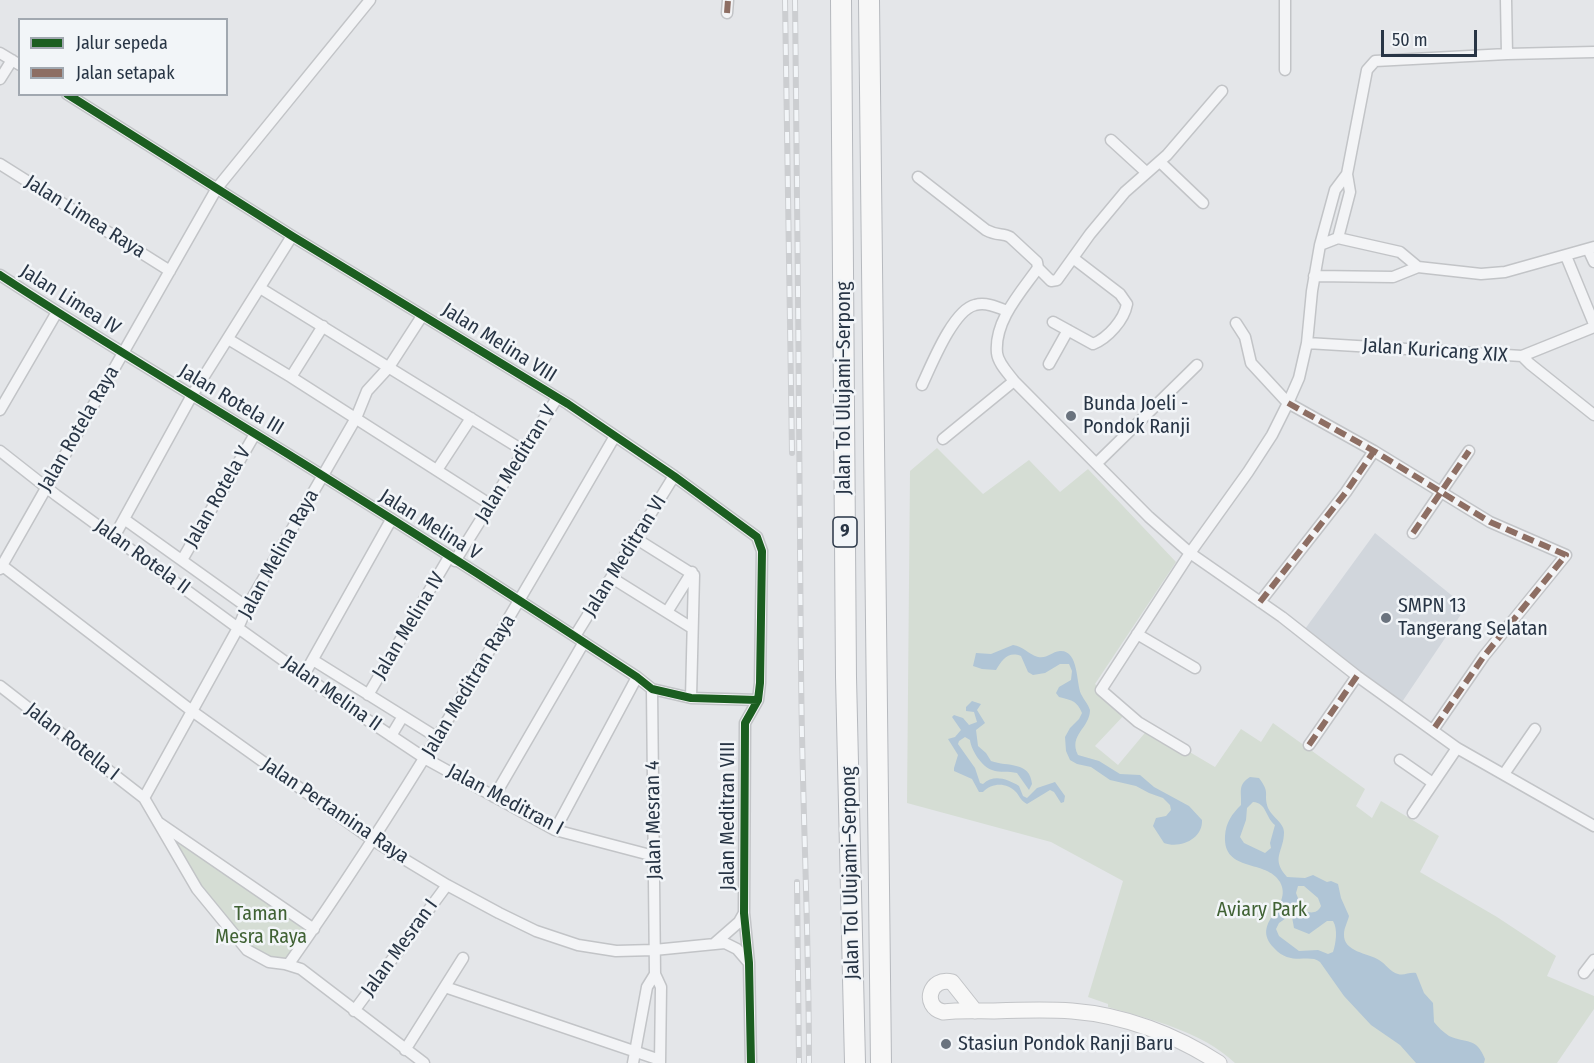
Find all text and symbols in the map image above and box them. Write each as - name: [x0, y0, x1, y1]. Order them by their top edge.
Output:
- legend: [18, 18, 228, 96]
- scale bar: [1384, 18, 1480, 56]
- text: 50 m: [1392, 29, 1428, 51]
- text: Jalur sepeda: [76, 32, 168, 54]
- text: Jalan setapak: [76, 62, 175, 84]
- street label: Jalan Limea Raya: [20, 170, 150, 264]
- street label: Jalan Limea IV: [15, 260, 125, 340]
- street label: Jalan Tol Ulujami–Serpong: [832, 281, 856, 495]
- street label: Jalan Melina VIII: [437, 298, 561, 388]
- street label: Jalan Kuricang XIX: [1361, 334, 1509, 368]
- street label: Jalan Rotela III: [174, 359, 288, 441]
- street label: Jalan Rotela Raya: [33, 362, 125, 496]
- place label: Bunda Joeli - Pondok Ranji: [1083, 392, 1190, 439]
- street label: Jalan Meditran V: [471, 401, 561, 527]
- marker: Bunda Joeli - Pondok Ranji: [1064, 409, 1078, 423]
- street label: Jalan Rotela V: [180, 442, 256, 552]
- street label: Jalan Melina V: [375, 484, 485, 566]
- street label: Jalan Melina Raya: [234, 485, 324, 623]
- street label: Jalan Meditran VI: [578, 491, 672, 621]
- street label: Jalan Rotela II: [89, 514, 195, 600]
- road number: 9: [833, 517, 857, 547]
- street label: Jalan Melina IV: [368, 568, 450, 684]
- place label: SMPN 13 Tangerang Selatan: [1398, 594, 1548, 641]
- street label: Jalan Meditran Raya: [417, 611, 521, 761]
- marker: SMPN 13 Tangerang Selatan: [1379, 611, 1393, 625]
- street label: Jalan Melina II: [278, 651, 386, 737]
- street label: Jalan Rotella I: [20, 698, 124, 786]
- street label: Jalan Meditran VIII: [716, 742, 740, 890]
- street label: Jalan Pertamina Raya: [257, 753, 413, 869]
- street label: Jalan Meditran I: [443, 759, 567, 841]
- street label: Jalan Mesran 4: [641, 760, 667, 880]
- street label: Jalan Tol Ulujami–Serpong: [837, 766, 865, 980]
- street label: Jalan Mesran I: [357, 895, 443, 1001]
- park label: Aviary Park: [1217, 898, 1307, 922]
- park label: Taman Mesra Raya: [215, 902, 307, 949]
- place label: Stasiun Pondok Ranji Baru: [958, 1032, 1173, 1056]
- marker: Stasiun Pondok Ranji Baru: [939, 1037, 953, 1051]

